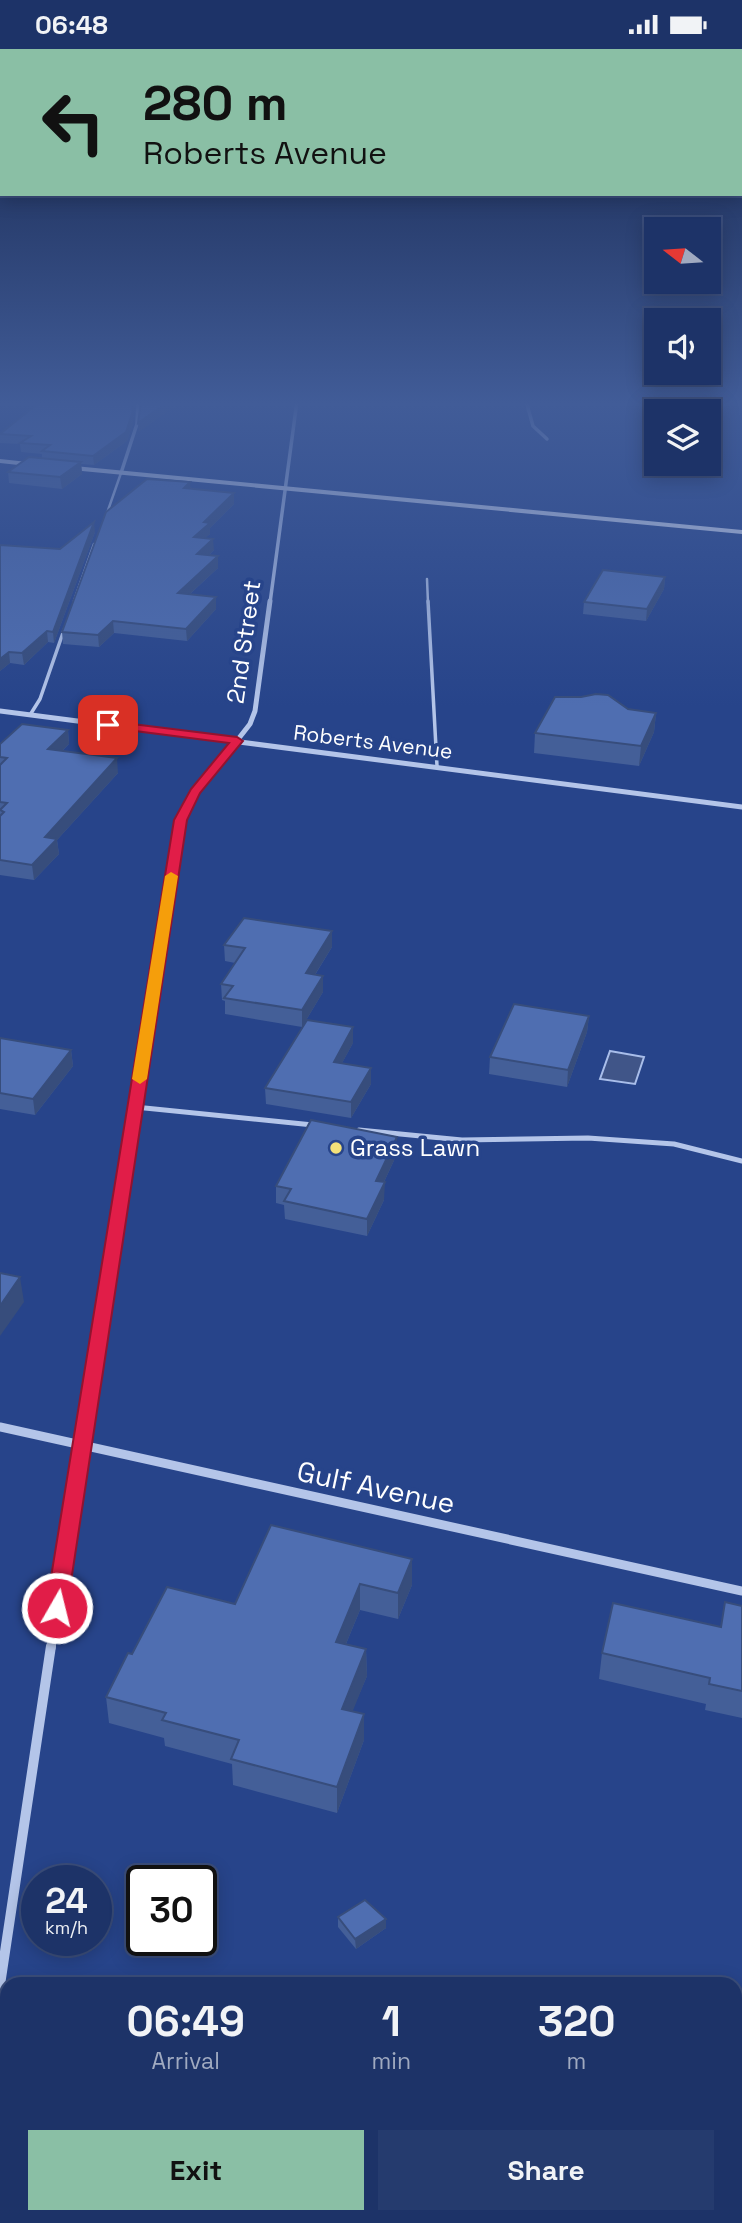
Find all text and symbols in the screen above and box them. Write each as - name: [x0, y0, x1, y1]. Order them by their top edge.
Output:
- text: 06:48: [35, 8, 108, 42]
- text: 280 m: [143, 72, 288, 134]
- icon: left: [28, 77, 119, 168]
- text: Roberts Avenue: [143, 133, 387, 173]
- north arrow: [644, 217, 721, 294]
- map controls: [644, 217, 721, 476]
- button: sound: [644, 308, 721, 385]
- button: layers: [644, 399, 721, 476]
- street label: 2nd Street: [220, 578, 267, 706]
- pin: [78, 695, 138, 755]
- icon: arrive: [89, 706, 127, 744]
- street label: Roberts Avenue: [292, 718, 454, 765]
- place label: Grass Lawn: [350, 1132, 480, 1163]
- marker: Grass Lawn: [328, 1140, 344, 1156]
- street label: Gulf Avenue: [294, 1453, 458, 1521]
- position arrow: [20, 1571, 94, 1645]
- speed limit sign: 30: [126, 1865, 217, 1956]
- text: 24: [45, 1879, 88, 1923]
- text: km/h: [45, 1916, 88, 1939]
- text: 06:49: [127, 1995, 245, 2048]
- text: 1: [382, 1995, 401, 2048]
- text: 320: [538, 1995, 615, 2048]
- text: Arrival: [152, 2046, 220, 2076]
- text: min: [372, 2046, 411, 2076]
- text: m: [567, 2046, 586, 2076]
- button: Exit: [28, 2130, 364, 2210]
- button: Share: [378, 2130, 714, 2210]

